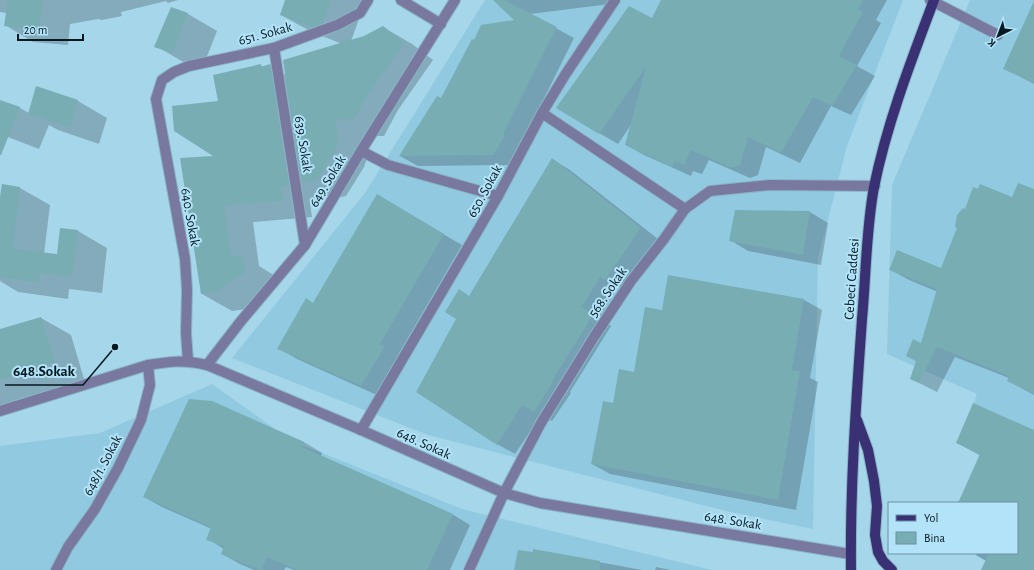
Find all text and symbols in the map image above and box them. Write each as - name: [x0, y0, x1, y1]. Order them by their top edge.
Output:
- scale bar: [18, 16, 83, 42]
- north arrow: [978, 16, 1018, 56]
- street label: 651. Sokak: [237, 20, 294, 48]
- text: 20 m: [24, 24, 47, 36]
- text: K: [985, 36, 998, 49]
- street label: 639. Sokak: [292, 115, 314, 174]
- street label: 649. Sokak: [307, 153, 349, 210]
- street label: 650. Sokak: [465, 162, 505, 220]
- street label: 640. Sokak: [178, 187, 202, 248]
- street label: Cebeci Caddesi: [842, 238, 862, 320]
- street label: 568. Sokak: [586, 265, 630, 320]
- callout: 648.Sokak: [5, 358, 83, 385]
- text: 648.Sokak: [13, 364, 76, 379]
- street label: 648. Sokak: [394, 426, 453, 462]
- street label: 648/1. Sokak: [81, 432, 125, 498]
- legend: [888, 502, 1018, 554]
- street label: 648. Sokak: [703, 510, 763, 533]
- text: Yol: [924, 512, 938, 524]
- text: Bina: [924, 532, 946, 544]

